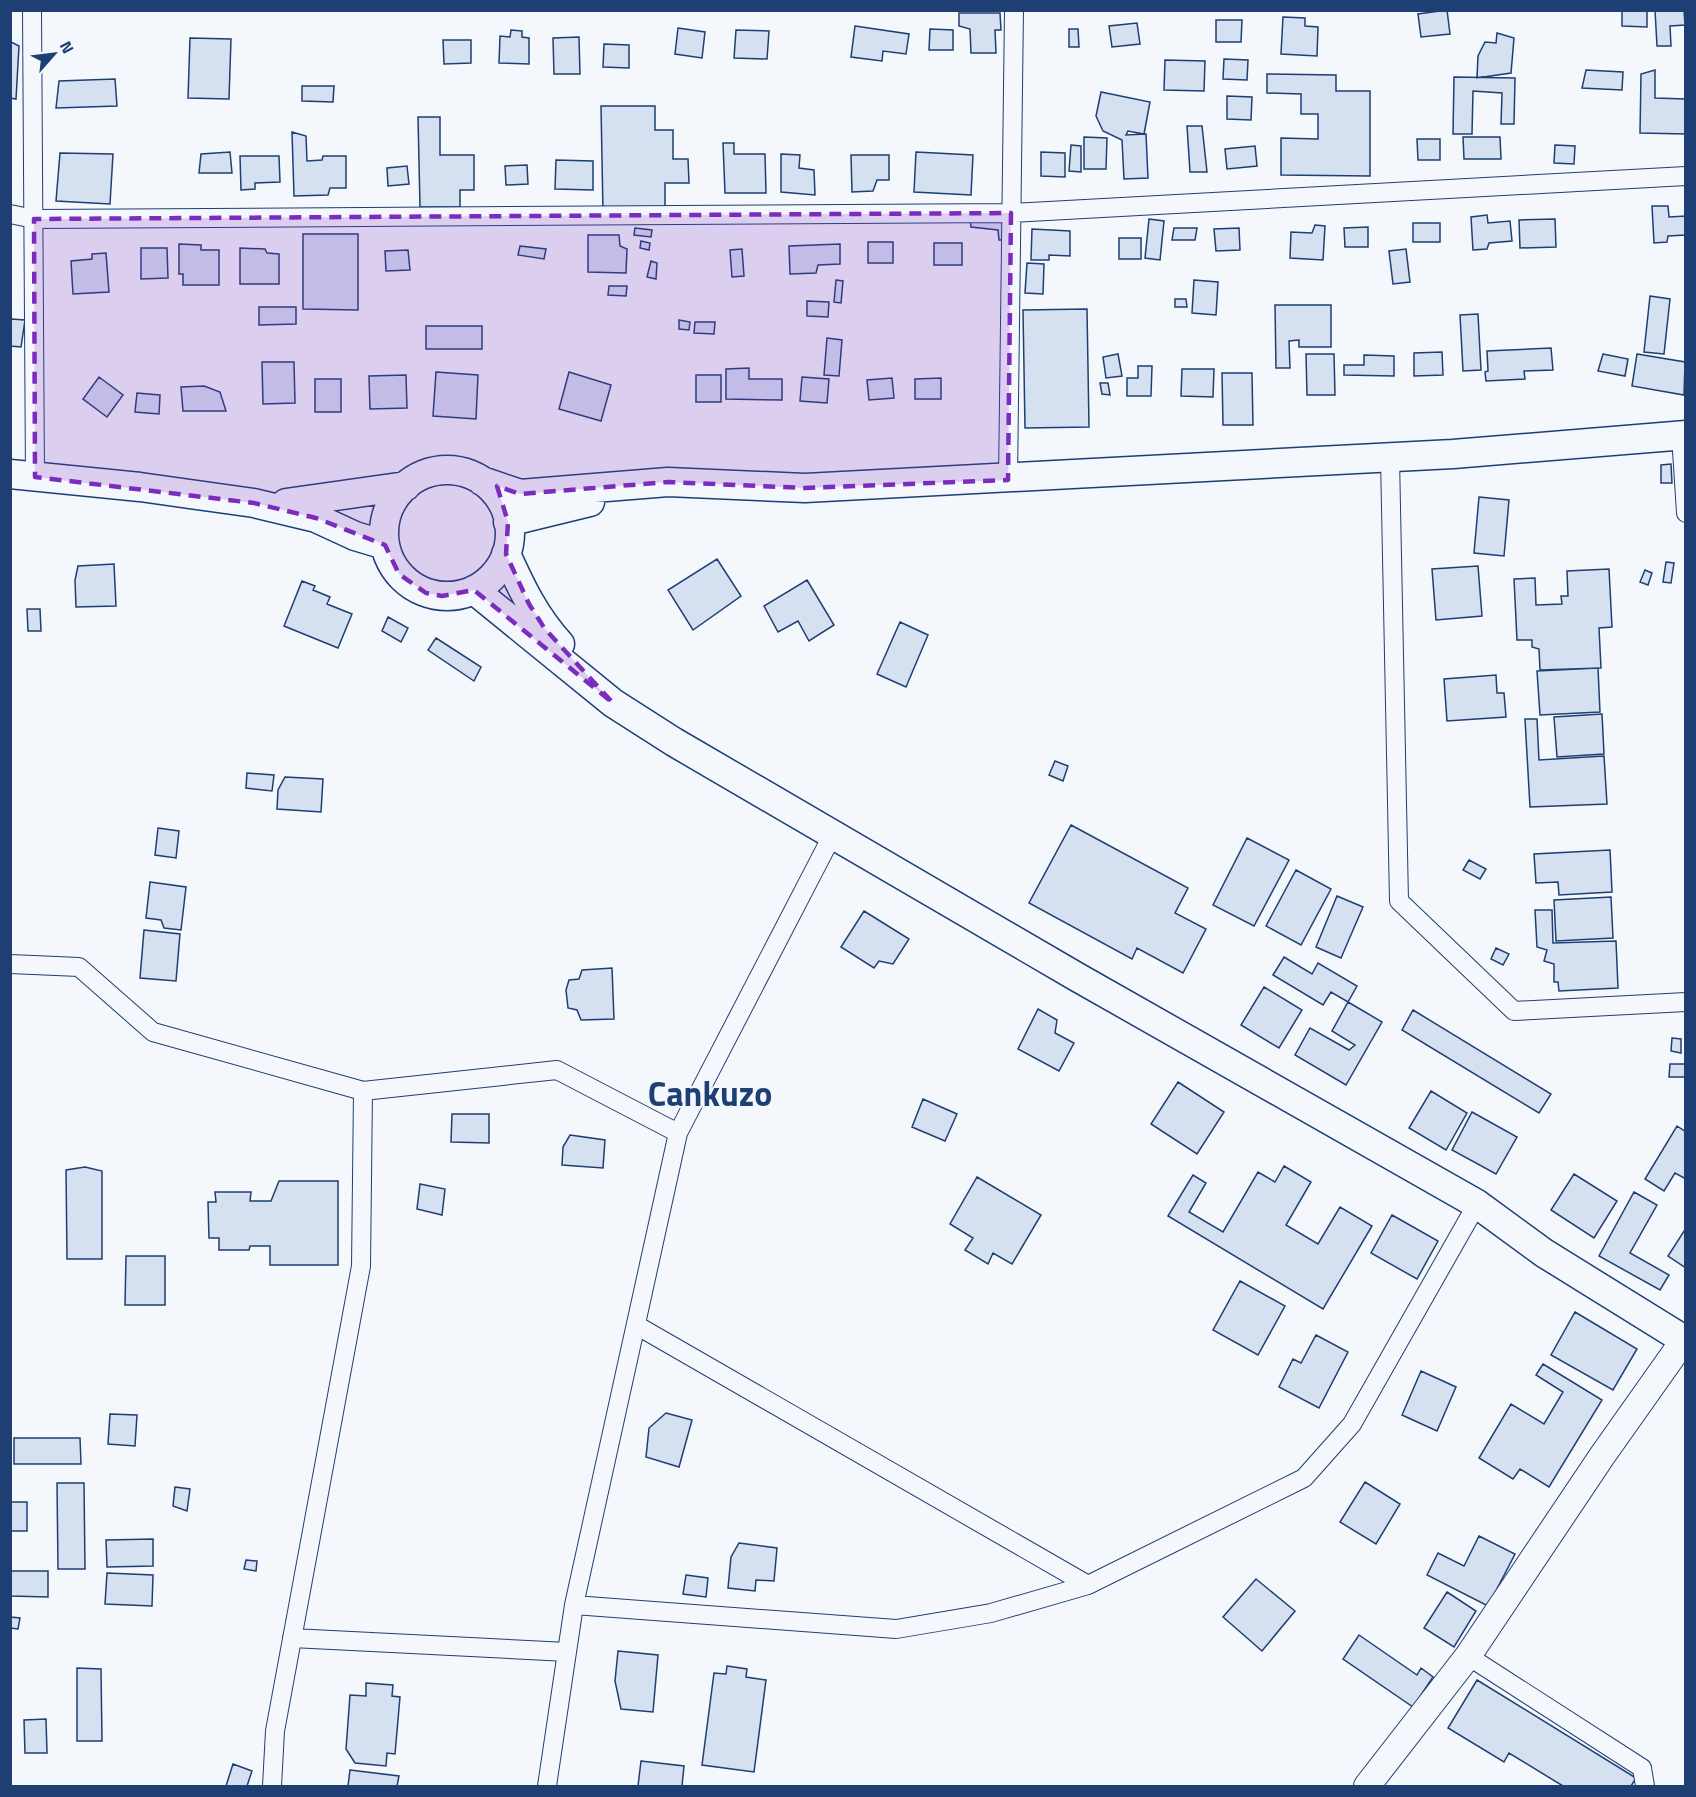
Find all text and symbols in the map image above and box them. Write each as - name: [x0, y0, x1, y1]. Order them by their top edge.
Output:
- north arrow: [24, 24, 84, 84]
- text: N: [54, 36, 80, 57]
- district label: Cankuzo: [648, 1067, 772, 1119]

